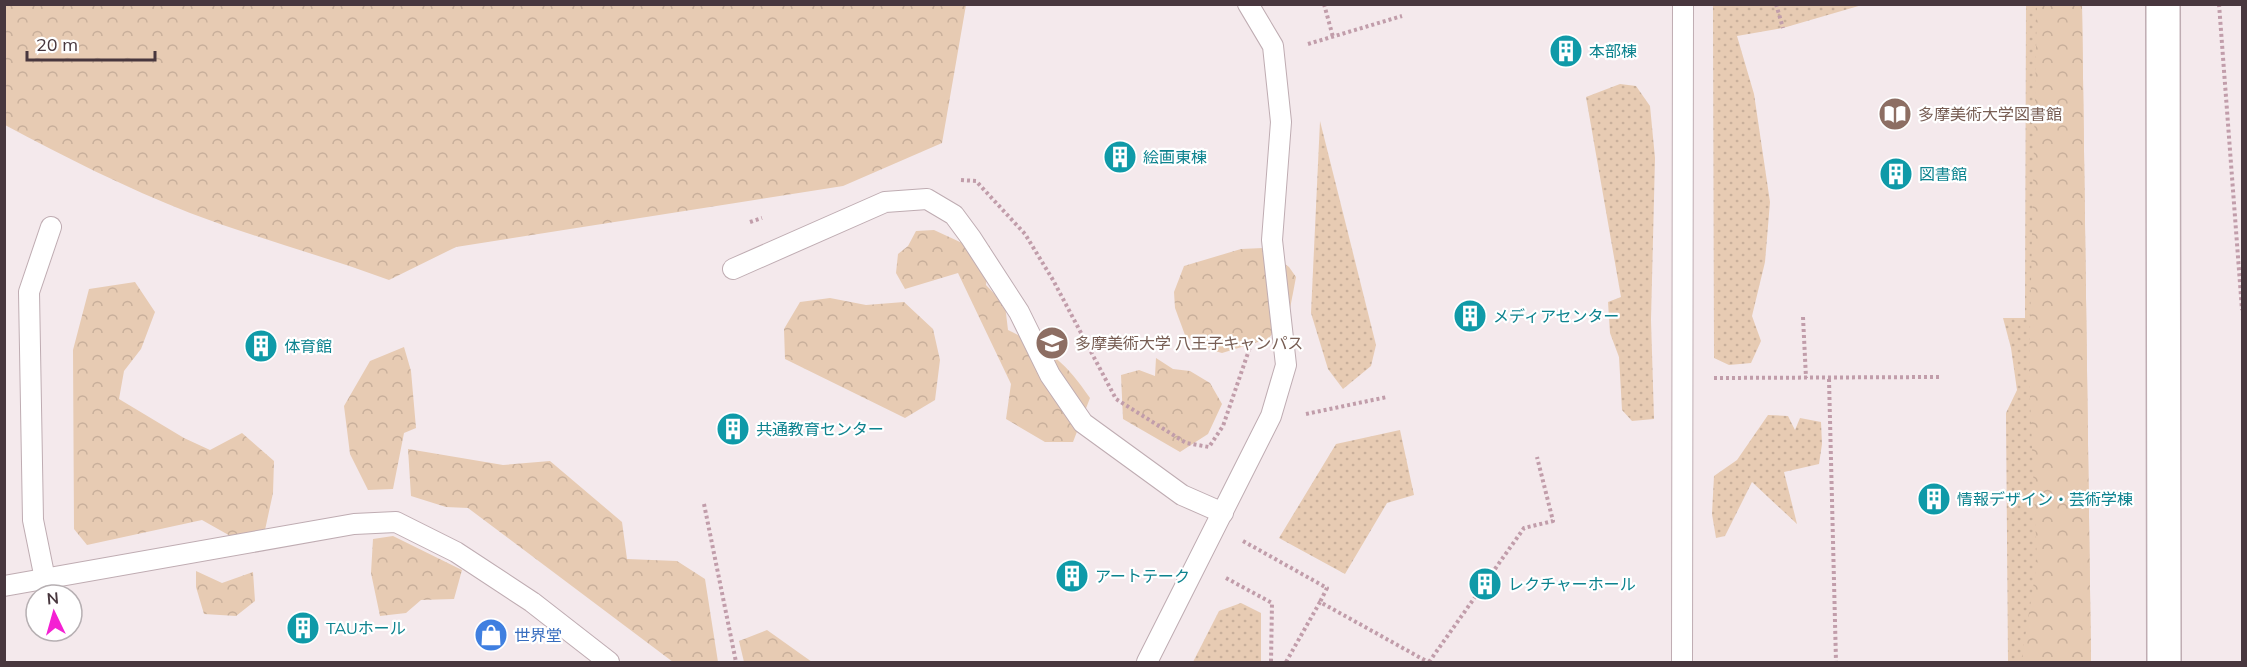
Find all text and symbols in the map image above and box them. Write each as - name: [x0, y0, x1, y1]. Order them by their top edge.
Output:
- scale bar: [27, 24, 154, 62]
- text: 20 m: [36, 33, 78, 56]
- building icon: 本部棟: [1548, 33, 1584, 69]
- place label: 本部棟: [1589, 41, 1637, 61]
- library icon: 多摩美術大学図書館: [1877, 96, 1913, 132]
- place label: 多摩美術大学図書館: [1918, 104, 2062, 124]
- building icon: 絵画東棟: [1102, 139, 1138, 175]
- place label: 絵画東棟: [1143, 147, 1207, 167]
- building icon: 図書館: [1878, 156, 1914, 192]
- place label: 図書館: [1919, 164, 1967, 184]
- building icon: メディアセンター: [1452, 298, 1488, 334]
- place label: メディアセンター: [1493, 306, 1620, 326]
- school or university icon: 多摩美術大学 八王子キャンパス: [1034, 325, 1070, 361]
- building icon: 体育館: [243, 328, 279, 364]
- place label: 多摩美術大学 八王子キャンパス: [1075, 333, 1303, 353]
- place label: 体育館: [284, 336, 332, 356]
- building icon: 共通教育センター: [715, 411, 751, 447]
- place label: 共通教育センター: [756, 419, 884, 439]
- building icon: 情報デザイン・芸術学棟: [1916, 481, 1952, 517]
- place label: 情報デザイン・芸術学棟: [1957, 489, 2133, 509]
- building icon: アートテーク: [1054, 558, 1090, 594]
- place label: アートテーク: [1095, 566, 1190, 586]
- building icon: レクチャーホール: [1467, 566, 1503, 602]
- place label: レクチャーホール: [1508, 574, 1636, 594]
- north arrow: [24, 583, 84, 643]
- text: N: [46, 588, 60, 609]
- building icon: TAUホール: [285, 610, 321, 646]
- shop icon: 世界堂: [473, 617, 509, 653]
- place label: TAUホール: [326, 618, 406, 638]
- place label: 世界堂: [514, 625, 562, 645]

